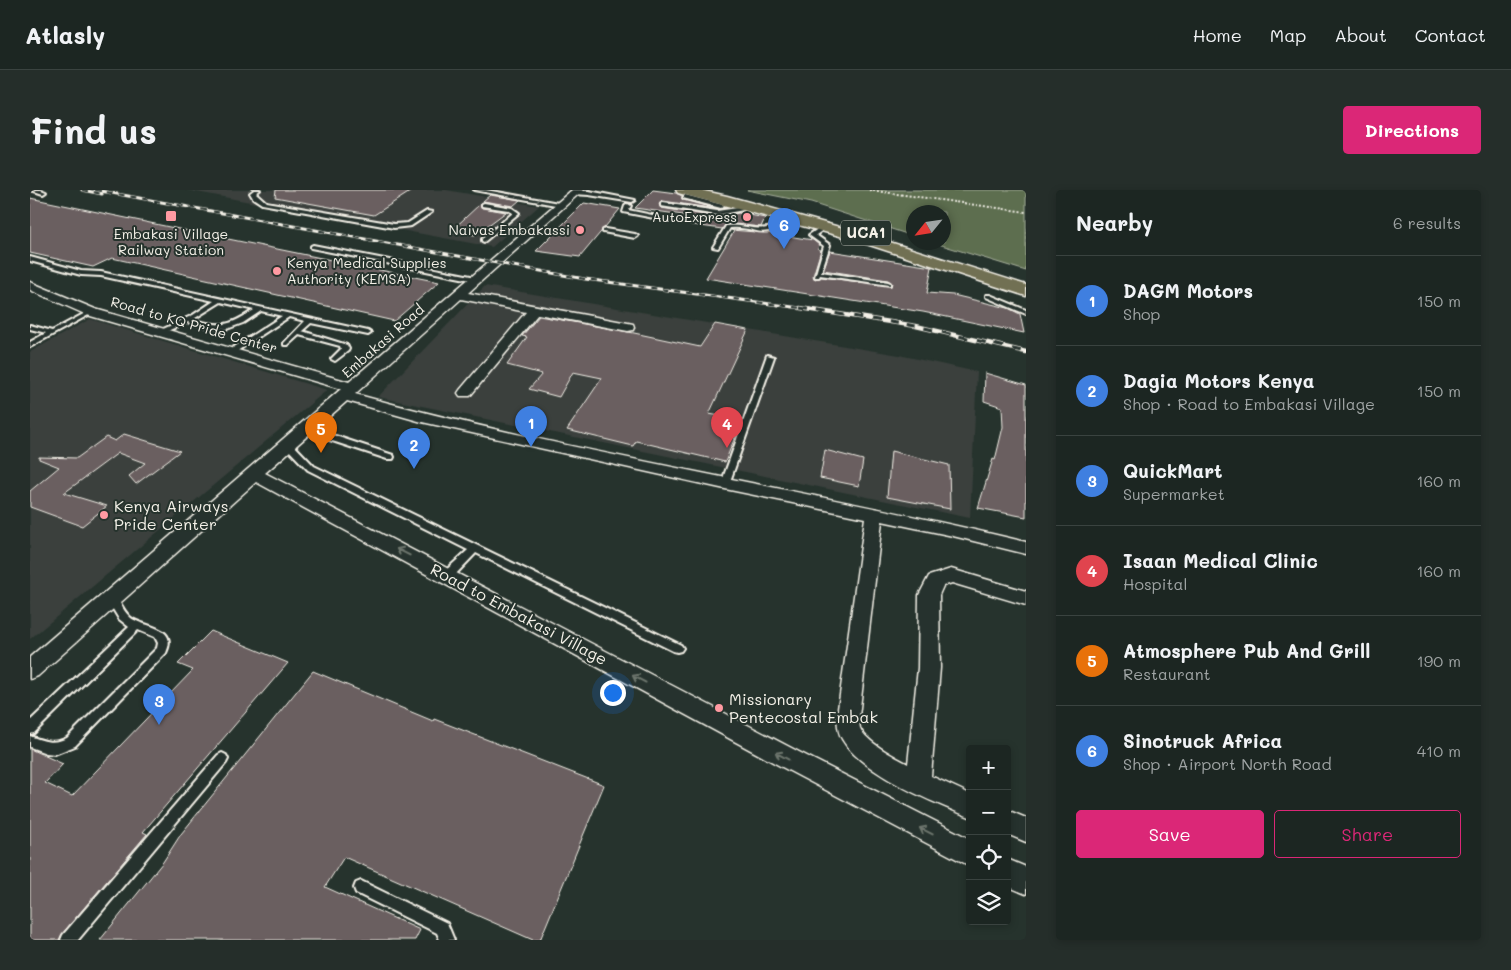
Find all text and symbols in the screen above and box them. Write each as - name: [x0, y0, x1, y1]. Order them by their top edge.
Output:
- text: Atlasly: [25, 19, 105, 50]
- text: Home: [1193, 23, 1242, 47]
- text: Map: [1270, 23, 1306, 47]
- text: About: [1334, 23, 1387, 47]
- text: Contact: [1415, 23, 1486, 47]
- button: Directions: [1343, 106, 1481, 154]
- text: Find us: [30, 107, 157, 153]
- north arrow: [906, 205, 951, 250]
- place label: AutoExpress: [652, 207, 737, 226]
- pin: 6: [768, 208, 800, 249]
- marker: Embakasi Village Railway Station: [164, 209, 178, 223]
- text: Nearby: [1076, 209, 1153, 236]
- marker: AutoExpress: [741, 211, 753, 223]
- text: 6 results: [1393, 212, 1461, 233]
- place label: Naivas Embakassi: [448, 220, 570, 239]
- road number: UCA1: [841, 220, 891, 246]
- place label: Embakasi Village Railway Station: [114, 224, 228, 259]
- marker: Naivas Embakassi: [574, 224, 586, 236]
- place label: Kenya Medical Supplies Authority (KEMSA): [287, 253, 446, 288]
- marker: Kenya Medical Supplies Authority (KEMSA): [271, 265, 283, 277]
- text: DAGM Motors: [1123, 278, 1253, 303]
- text: 1: [1088, 290, 1096, 311]
- text: 150 m: [1417, 290, 1461, 311]
- street label: Road to KQ Pride Center: [109, 292, 280, 357]
- street label: Embakasi Road: [337, 299, 428, 382]
- text: Shop: [1123, 303, 1160, 324]
- text: Dagia Motors Kenya: [1123, 368, 1314, 393]
- text: 2: [1088, 380, 1096, 401]
- text: 150 m: [1417, 380, 1461, 401]
- text: Shop · Road to Embakasi Village: [1123, 393, 1375, 414]
- pin: 1: [515, 406, 547, 447]
- pin: 4: [711, 407, 743, 448]
- pin: 5: [305, 412, 337, 453]
- pin: 2: [398, 428, 430, 469]
- text: QuickMart: [1123, 458, 1223, 483]
- text: 3: [1087, 470, 1097, 491]
- text: 160 m: [1416, 470, 1461, 491]
- text: Supermarket: [1123, 483, 1225, 504]
- place label: Kenya Airways Pride Center: [114, 495, 228, 534]
- marker: Kenya Airways Pride Center: [98, 509, 110, 521]
- one-way arrow: [396, 547, 411, 557]
- text: Isaan Medical Clinic: [1123, 548, 1318, 573]
- street label: Road to Embakasi Village: [427, 558, 611, 669]
- text: 4: [1087, 560, 1097, 581]
- text: 160 m: [1416, 560, 1461, 581]
- text: Hospital: [1123, 573, 1187, 594]
- text: Atmosphere Pub And Grill: [1123, 638, 1370, 663]
- text: 5: [1087, 650, 1097, 671]
- text: 190 m: [1417, 650, 1461, 671]
- text: Restaurant: [1123, 663, 1211, 684]
- one-way arrow: [632, 674, 647, 683]
- your location: [600, 680, 626, 706]
- pin: 3: [143, 684, 175, 725]
- place label: Missionary Pentecostal Embak: [729, 688, 878, 727]
- marker: Missionary Pentecostal Embak: [713, 702, 725, 714]
- text: Sinotruck Africa: [1123, 728, 1282, 753]
- text: 6: [1087, 740, 1097, 761]
- text: 410 m: [1417, 740, 1461, 761]
- map controls: [966, 745, 1011, 925]
- button: +: [966, 745, 1011, 790]
- one-way arrow: [775, 751, 790, 760]
- text: Shop · Airport North Road: [1123, 753, 1332, 774]
- button: −: [966, 790, 1011, 835]
- button: Save: [1076, 810, 1264, 858]
- button: Share: [1274, 810, 1461, 858]
- one-way arrow: [919, 826, 934, 835]
- button: locate: [966, 835, 1011, 880]
- button: layers: [966, 880, 1011, 925]

